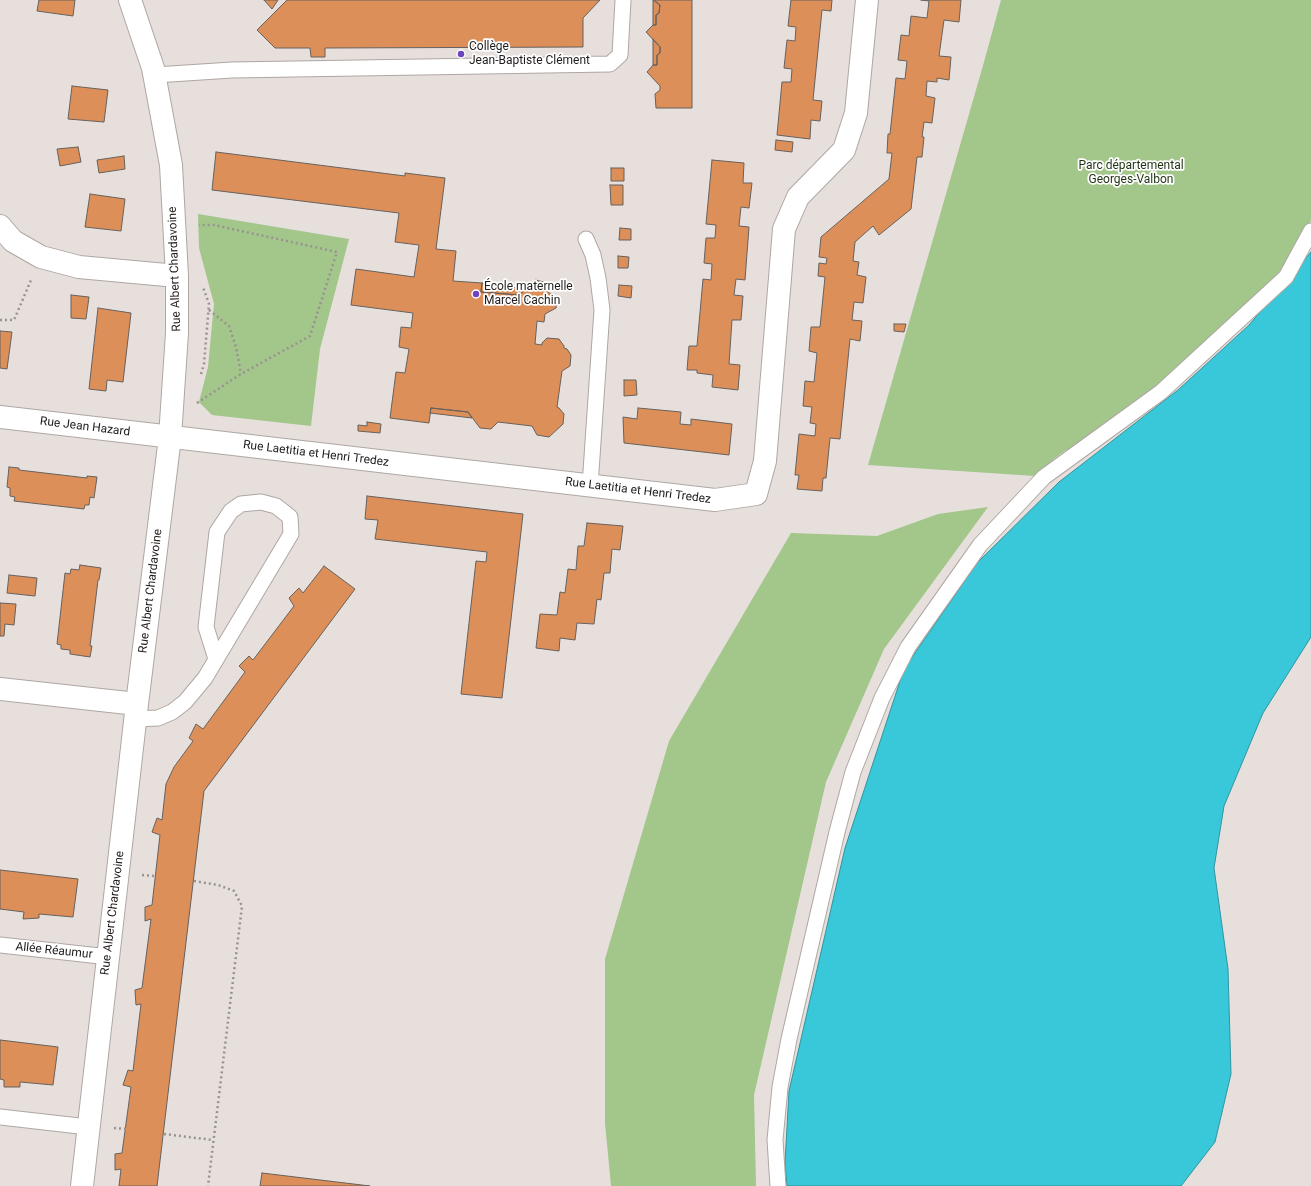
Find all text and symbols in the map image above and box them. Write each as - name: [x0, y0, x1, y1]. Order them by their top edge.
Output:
- place label: Collège Jean-Baptiste Clément: [469, 40, 590, 68]
- marker: Collège Jean-Baptiste Clément: [456, 49, 466, 59]
- park label: Parc départemental Georges-Valbon: [1078, 159, 1184, 187]
- street label: Rue Albert Chardavoine: [166, 206, 184, 332]
- place label: École maternelle Marcel Cachin: [484, 280, 573, 308]
- marker: École maternelle Marcel Cachin: [471, 289, 481, 299]
- street label: Rue Jean Hazard: [39, 414, 131, 440]
- street label: Rue Laetitia et Henri Tredez: [242, 438, 390, 470]
- street label: Rue Laetitia et Henri Tredez: [564, 475, 712, 507]
- street label: Rue Albert Chardavoine: [136, 528, 166, 654]
- street label: Rue Albert Chardavoine: [98, 850, 128, 976]
- street label: Allée Réaumur: [15, 940, 93, 962]

